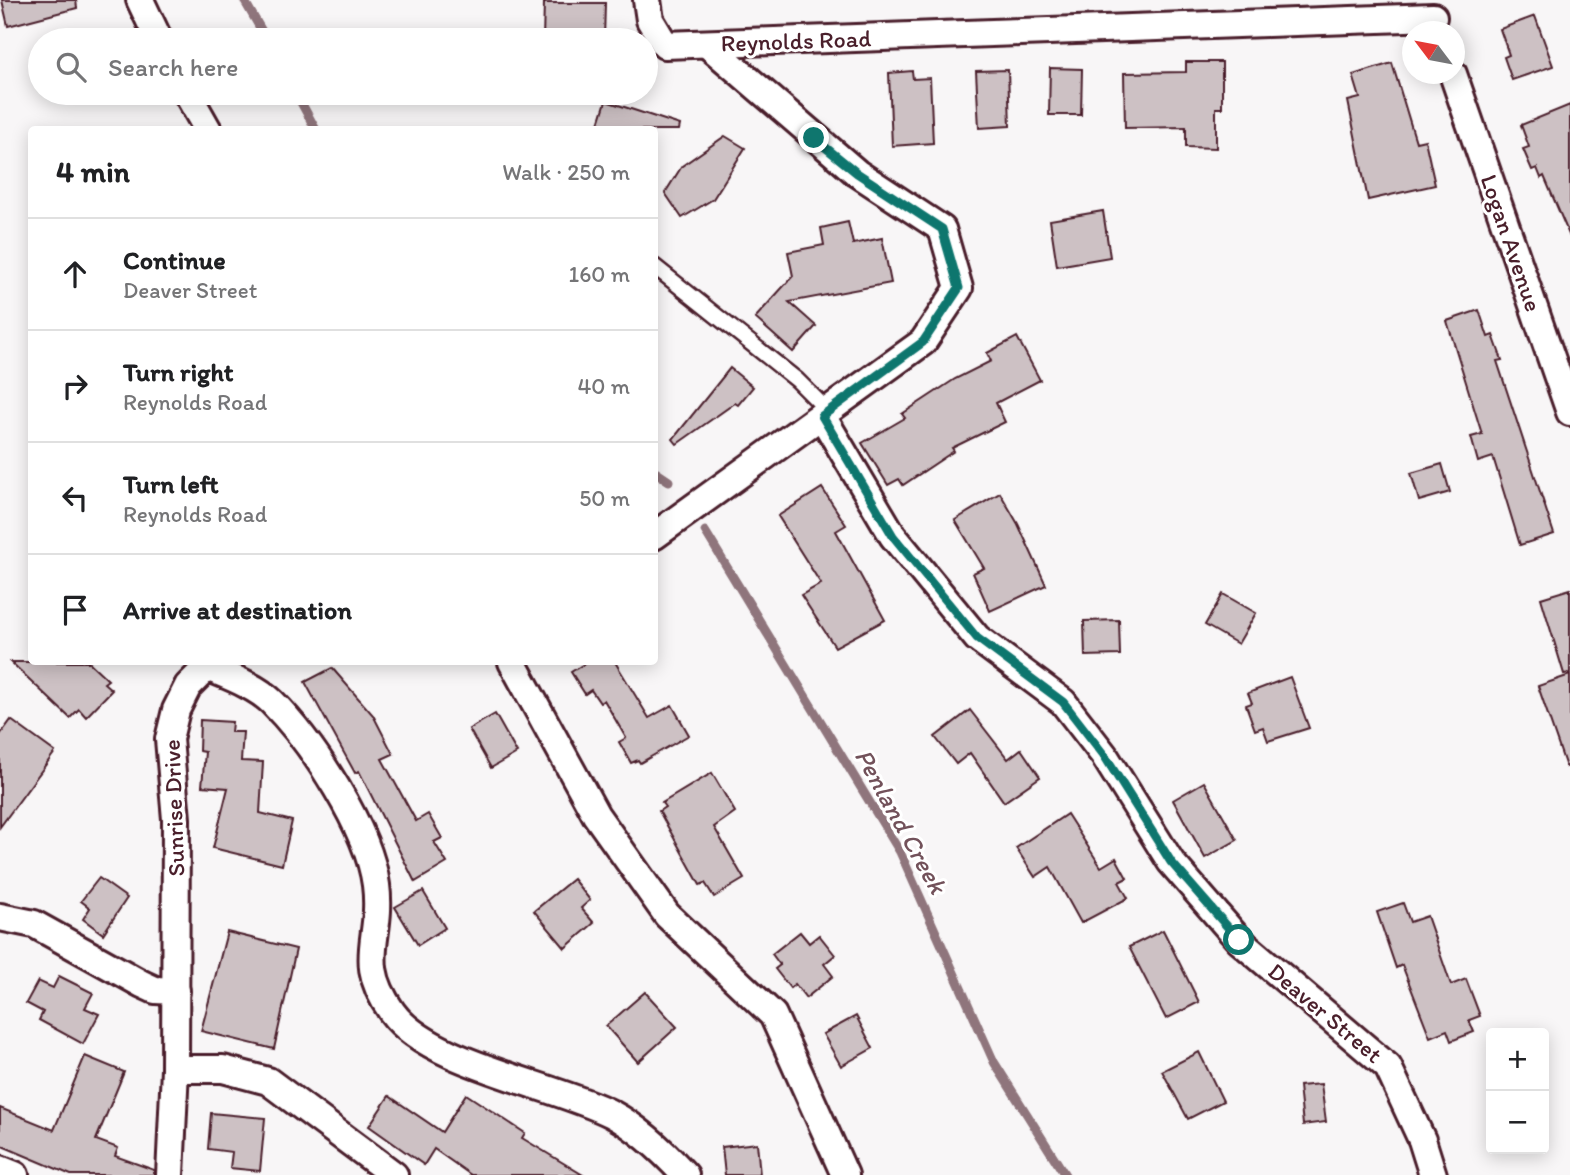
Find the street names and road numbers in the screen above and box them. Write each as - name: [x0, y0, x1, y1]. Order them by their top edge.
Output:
- street label: Reynolds Road: [720, 23, 872, 58]
- street label: Logan Avenue: [1474, 171, 1548, 315]
- street label: Sunrise Drive: [157, 739, 190, 877]
- street label: Deaver Street: [1262, 956, 1388, 1069]

